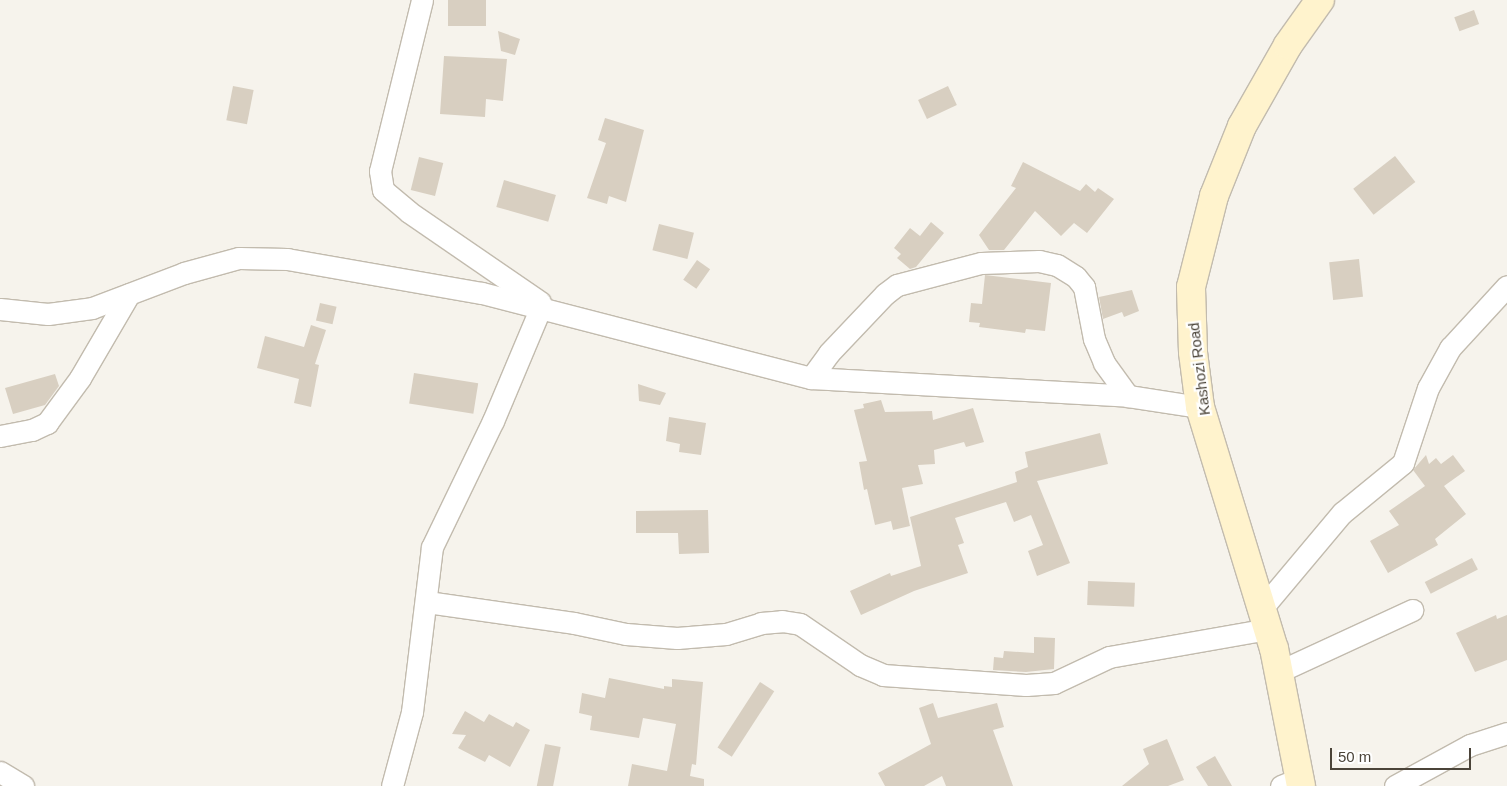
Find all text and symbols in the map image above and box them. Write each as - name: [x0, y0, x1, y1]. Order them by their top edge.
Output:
- street label: Kashozi Road: [1184, 322, 1214, 416]
- scale bar: [1332, 738, 1473, 770]
- text: 50 m: [1338, 748, 1371, 765]

